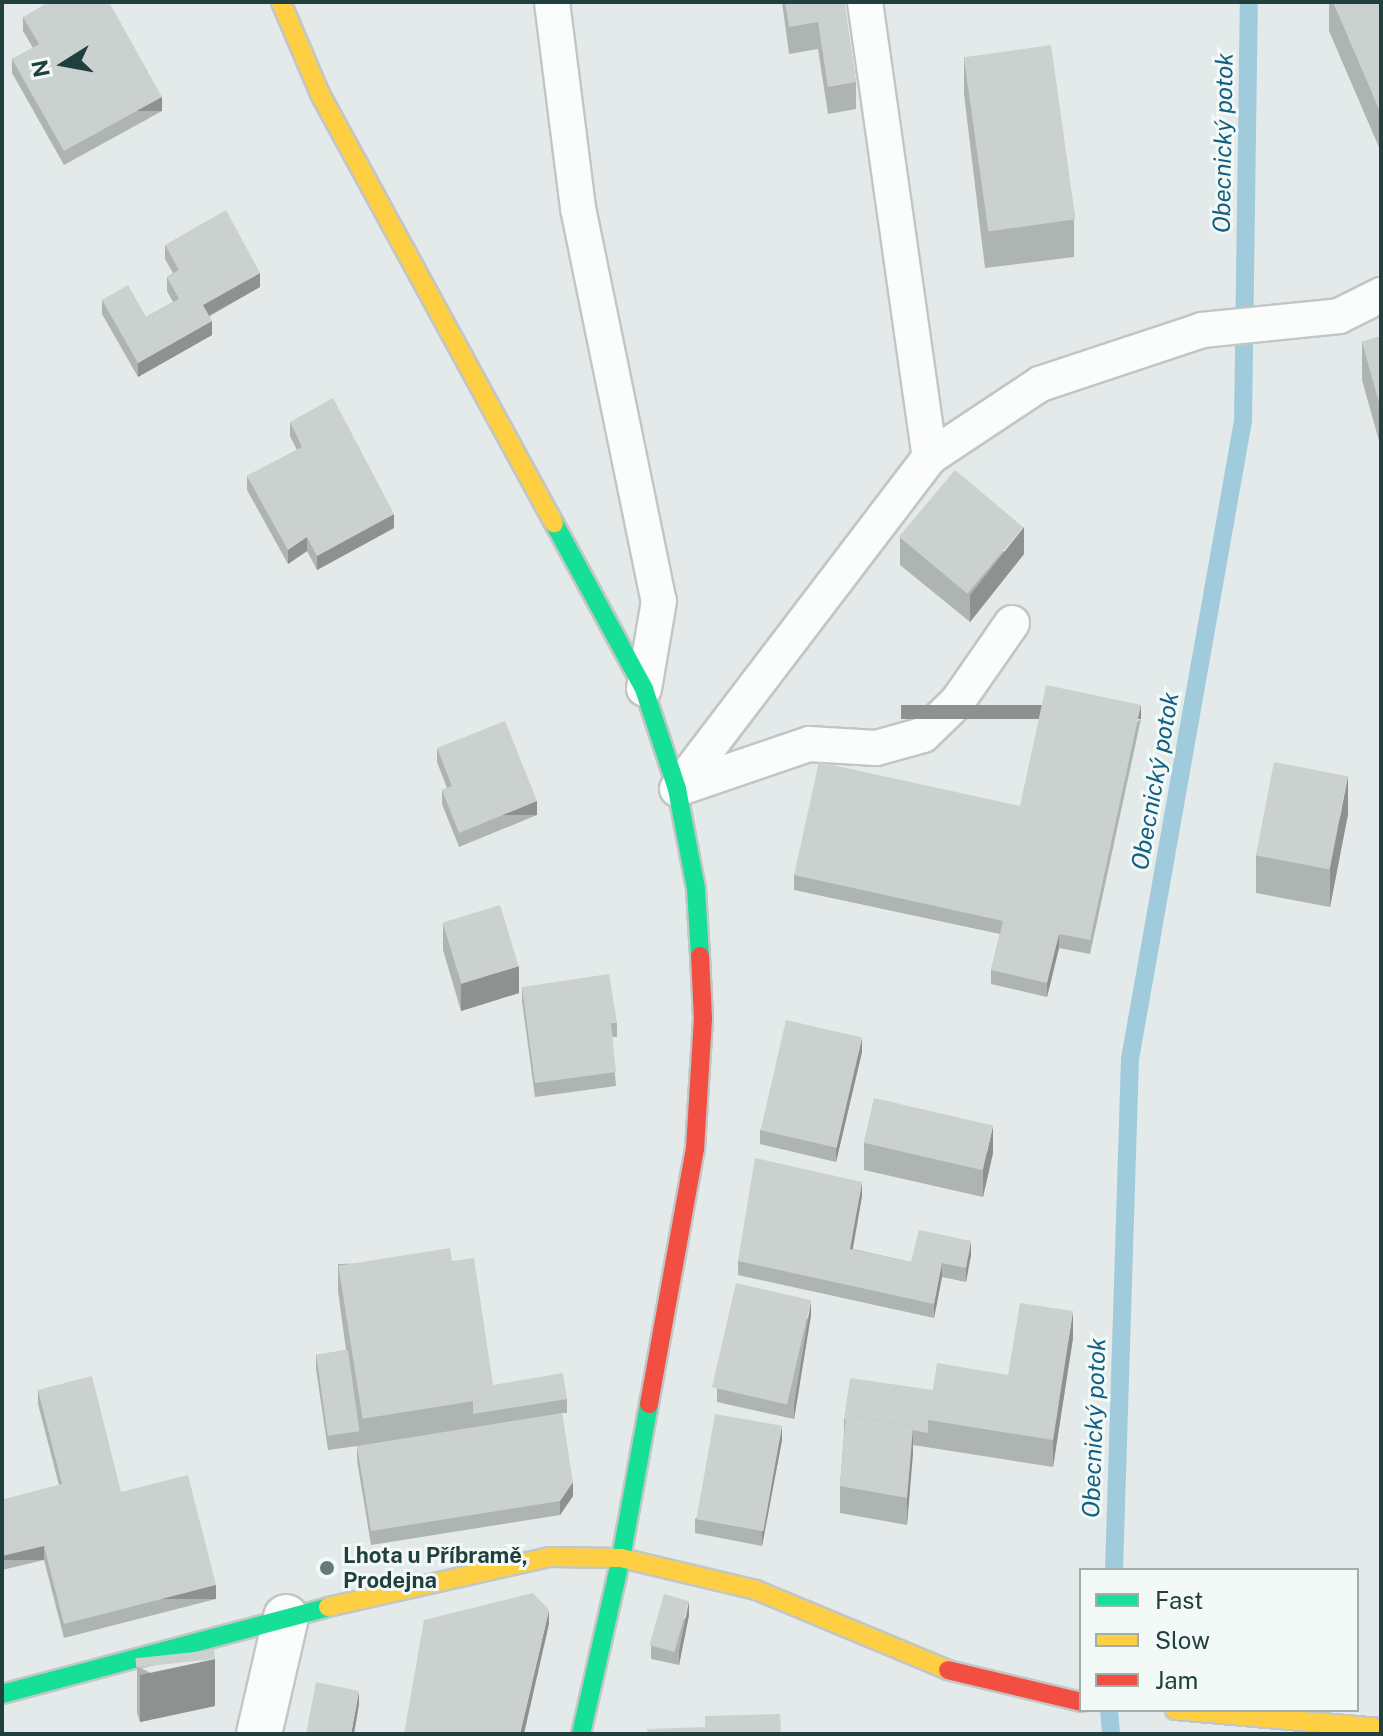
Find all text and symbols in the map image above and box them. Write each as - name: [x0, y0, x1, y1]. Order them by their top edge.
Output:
- north arrow: [24, 24, 104, 104]
- water label: Obecnický potok: [1207, 53, 1239, 233]
- text: N: [26, 58, 55, 80]
- water label: Obecnický potok: [1125, 690, 1185, 872]
- water label: Obecnický potok: [1076, 1337, 1112, 1519]
- place label: Lhota u Příbramě, Prodejna: [343, 1542, 528, 1594]
- marker: Lhota u Příbramě, Prodejna: [318, 1559, 336, 1577]
- legend: [1079, 1568, 1359, 1712]
- text: Fast: [1155, 1586, 1203, 1614]
- text: Slow: [1155, 1626, 1210, 1654]
- text: Jam: [1155, 1666, 1198, 1694]

